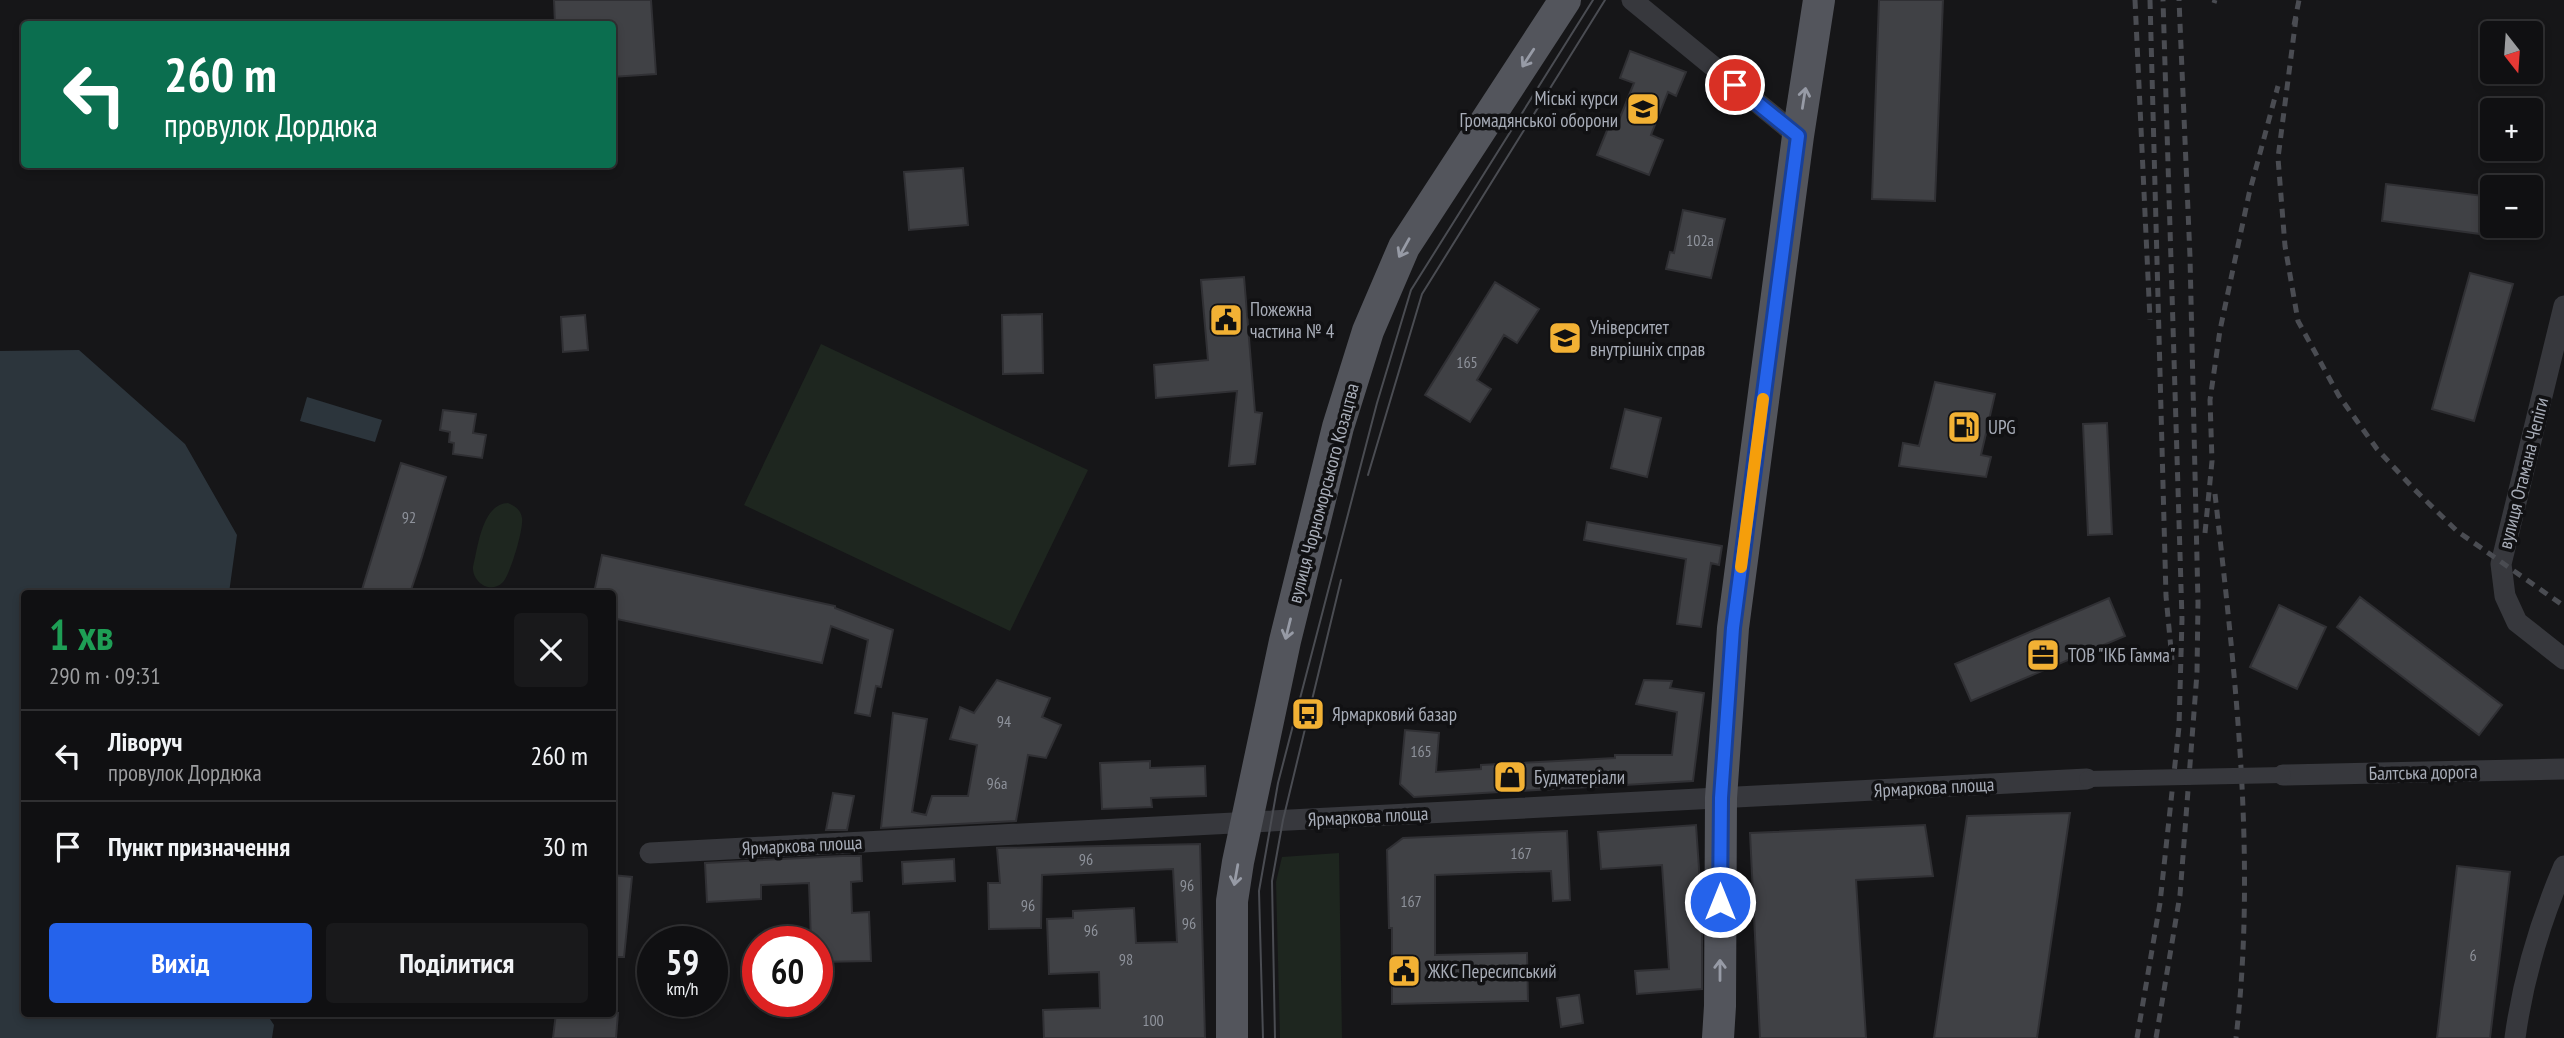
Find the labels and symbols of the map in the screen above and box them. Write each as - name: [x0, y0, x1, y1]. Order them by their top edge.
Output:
- north arrow: [2480, 21, 2543, 84]
- one-way arrow: [1521, 47, 1535, 67]
- pin: [1705, 55, 1765, 115]
- place label: Міські курси Громадянської оборони: [1460, 86, 1618, 132]
- one-way arrow: [1798, 87, 1811, 109]
- school or university icon: Міські курси Громадянської оборони: [1624, 90, 1662, 128]
- house number: 102а: [1686, 230, 1714, 250]
- one-way arrow: [1397, 238, 1411, 258]
- place label: Пожежна частина № 4: [1250, 297, 1335, 343]
- public building icon: Пожежна частина № 4: [1207, 301, 1245, 339]
- place label: Університет внутрішніх справ: [1590, 315, 1705, 361]
- school or university icon: Університет внутрішніх справ: [1546, 319, 1584, 357]
- house number: 165: [1456, 352, 1478, 372]
- street label: вулиця Чорноморського Козацтва: [1282, 380, 1364, 606]
- street label: вулиця Отамана Чепіги: [2493, 395, 2553, 551]
- fuel station icon: UPG: [1945, 408, 1983, 446]
- place label: UPG: [1988, 415, 2016, 439]
- house number: 92: [402, 507, 416, 527]
- one-way arrow: [1281, 617, 1294, 640]
- office icon: ТОВ "ІКБ Гамма": [2024, 636, 2062, 674]
- place label: ТОВ "ІКБ Гамма": [2068, 643, 2175, 667]
- bus stop icon: Ярмарковий базар: [1289, 695, 1327, 733]
- place label: Ярмарковий базар: [1332, 702, 1457, 726]
- house number: 94: [997, 711, 1011, 731]
- house number: 165: [1410, 741, 1432, 761]
- shop icon: Будматеріали: [1491, 758, 1529, 796]
- street label: Балтська дорога: [2368, 759, 2478, 785]
- place label: Будматеріали: [1534, 765, 1625, 789]
- street label: Ярмаркова площа: [1873, 772, 1995, 802]
- house number: 96а: [987, 773, 1007, 793]
- street label: Ярмаркова площа: [1307, 801, 1429, 831]
- street label: Ярмаркова площа: [741, 830, 863, 860]
- house number: 167: [1510, 843, 1532, 863]
- house number: 96: [1079, 849, 1093, 869]
- one-way arrow: [1229, 863, 1242, 886]
- position arrow: [1683, 865, 1757, 939]
- house number: 96: [1180, 875, 1194, 895]
- house number: 167: [1400, 891, 1422, 911]
- house number: 96: [1021, 895, 1035, 915]
- house number: 96: [1182, 913, 1196, 933]
- house number: 96: [1084, 920, 1098, 940]
- speed limit sign: 60: [742, 926, 833, 1017]
- house number: 6: [2469, 945, 2477, 965]
- house number: 98: [1119, 949, 1133, 969]
- public building icon: ЖКС Пересипський: [1385, 952, 1423, 990]
- place label: ЖКС Пересипський: [1427, 959, 1557, 983]
- one-way arrow: [1713, 959, 1727, 982]
- house number: 100: [1142, 1010, 1164, 1030]

